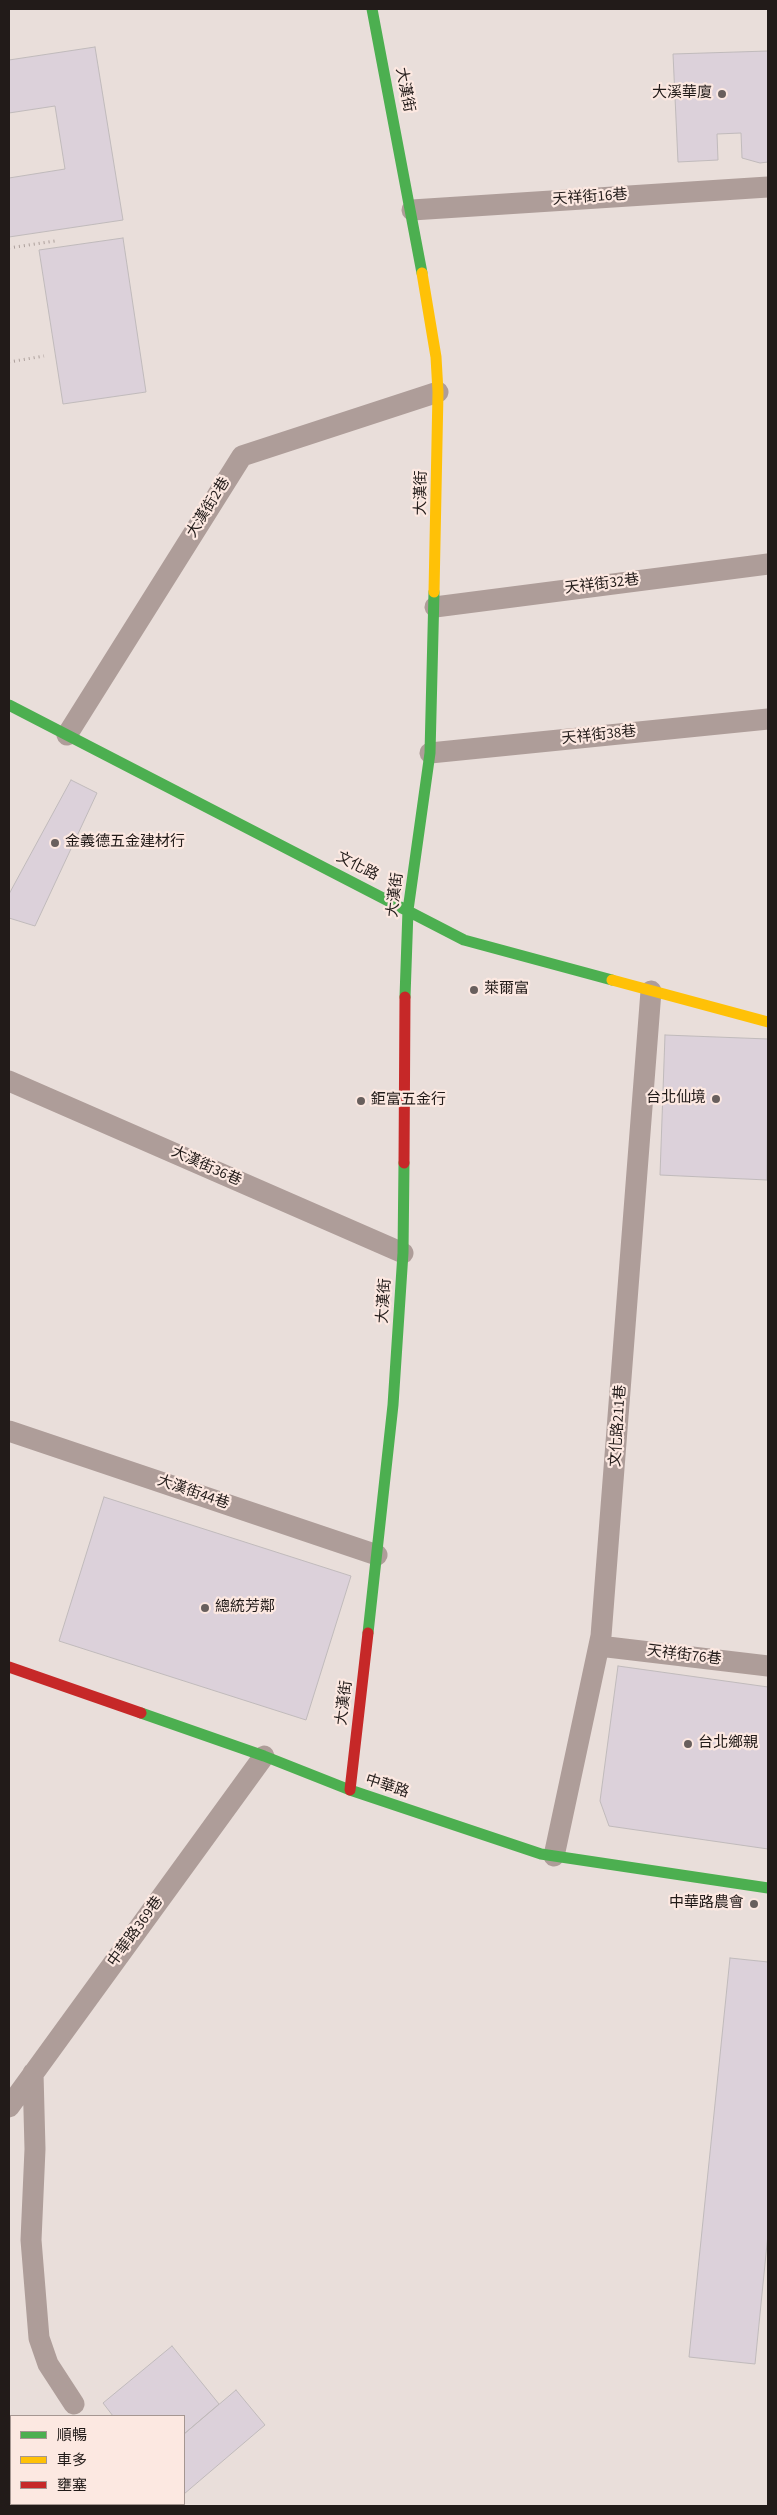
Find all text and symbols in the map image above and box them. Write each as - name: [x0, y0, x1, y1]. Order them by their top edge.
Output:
- street label: 大漢街: [391, 66, 417, 114]
- place label: 大溪華廈: [652, 85, 712, 103]
- marker: 大溪華廈: [716, 88, 728, 100]
- street label: 天祥街16巷: [552, 186, 628, 210]
- street label: 大漢街: [413, 470, 431, 516]
- street label: 大漢街2巷: [183, 475, 235, 541]
- street label: 天祥街32巷: [564, 572, 640, 598]
- street label: 天祥街38巷: [561, 723, 637, 749]
- place label: 金義德五金建材行: [65, 834, 185, 852]
- marker: 金義德五金建材行: [49, 837, 61, 849]
- street label: 文化路: [333, 849, 381, 885]
- street label: 大漢街: [384, 872, 408, 918]
- place label: 萊爾富: [484, 981, 529, 999]
- marker: 萊爾富: [468, 984, 480, 996]
- place label: 台北仙境: [646, 1090, 706, 1108]
- place label: 鉅富五金行: [371, 1092, 446, 1110]
- marker: 台北仙境: [710, 1093, 722, 1105]
- marker: 鉅富五金行: [355, 1095, 367, 1107]
- street label: 大漢街36巷: [168, 1144, 244, 1190]
- street label: 大漢街: [374, 1278, 396, 1324]
- street label: 文化路211巷: [607, 1384, 631, 1468]
- street label: 大漢街44巷: [155, 1472, 231, 1514]
- place label: 總統芳鄰: [215, 1599, 275, 1617]
- marker: 總統芳鄰: [199, 1602, 211, 1614]
- street label: 天祥街76巷: [646, 1643, 722, 1669]
- street label: 大漢街: [333, 1680, 357, 1726]
- place label: 台北鄉親: [698, 1735, 758, 1753]
- marker: 台北鄉親: [682, 1738, 694, 1750]
- street label: 中華路: [363, 1771, 411, 1803]
- street label: 中華路369巷: [105, 1893, 167, 1971]
- place label: 中華路農會: [669, 1895, 744, 1913]
- marker: 中華路農會: [748, 1898, 760, 1910]
- legend: [10, 2415, 185, 2505]
- text: 順暢: [57, 2425, 87, 2446]
- text: 車多: [57, 2450, 87, 2471]
- text: 壅塞: [57, 2475, 87, 2496]

